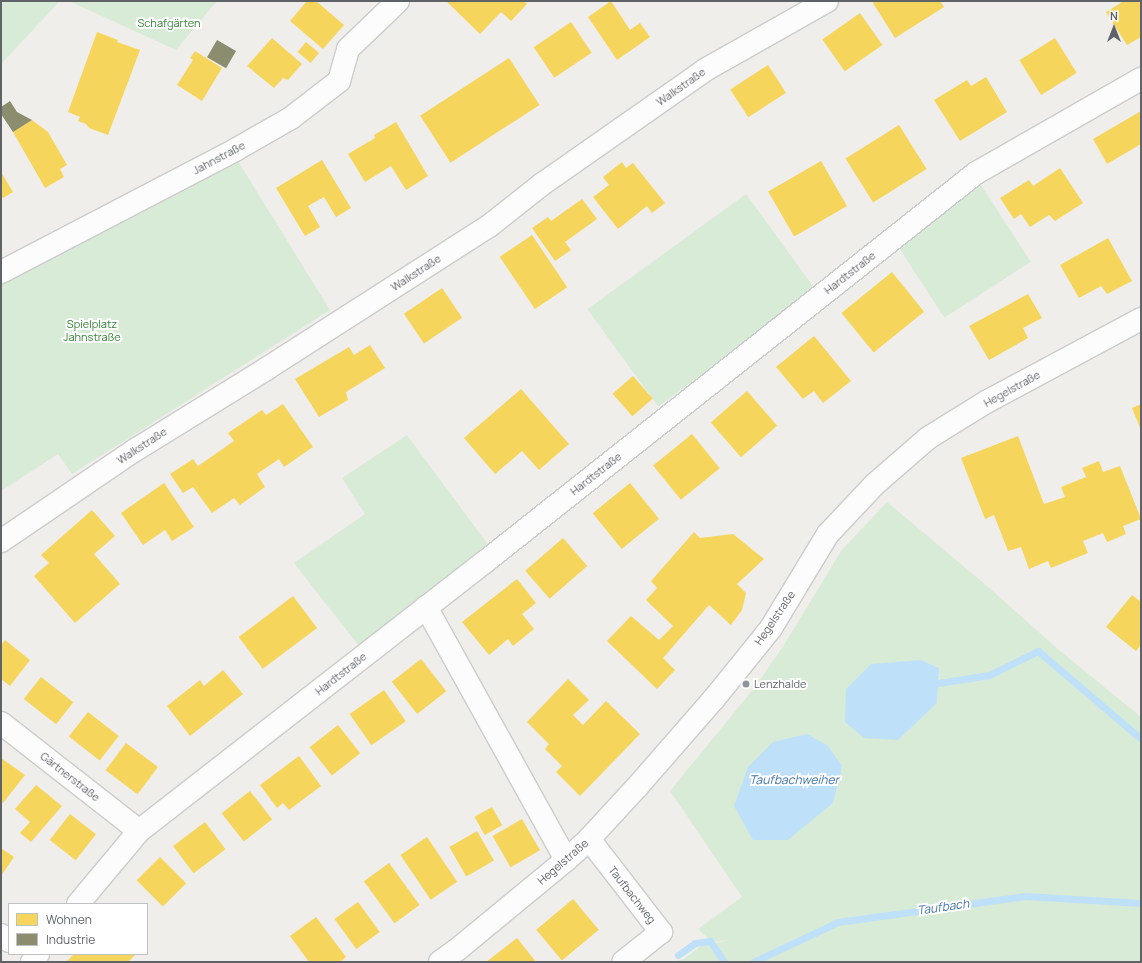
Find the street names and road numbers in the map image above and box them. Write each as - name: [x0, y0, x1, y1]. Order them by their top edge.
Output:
- street label: Walkstraße: [654, 65, 708, 109]
- street label: Jahnstraße: [191, 139, 247, 177]
- street label: Hardtstraße: [822, 249, 878, 297]
- street label: Walkstraße: [389, 252, 443, 294]
- street label: Hegelstraße: [981, 368, 1043, 410]
- street label: Walkstraße: [115, 425, 169, 467]
- street label: Hardtstraße: [568, 450, 624, 498]
- street label: Hegelstraße: [752, 588, 798, 648]
- street label: Hardtstraße: [313, 650, 369, 698]
- street label: Gärtnerstraße: [38, 750, 102, 804]
- street label: Hegelstraße: [535, 837, 591, 887]
- street label: Taufbachweg: [606, 864, 658, 926]

